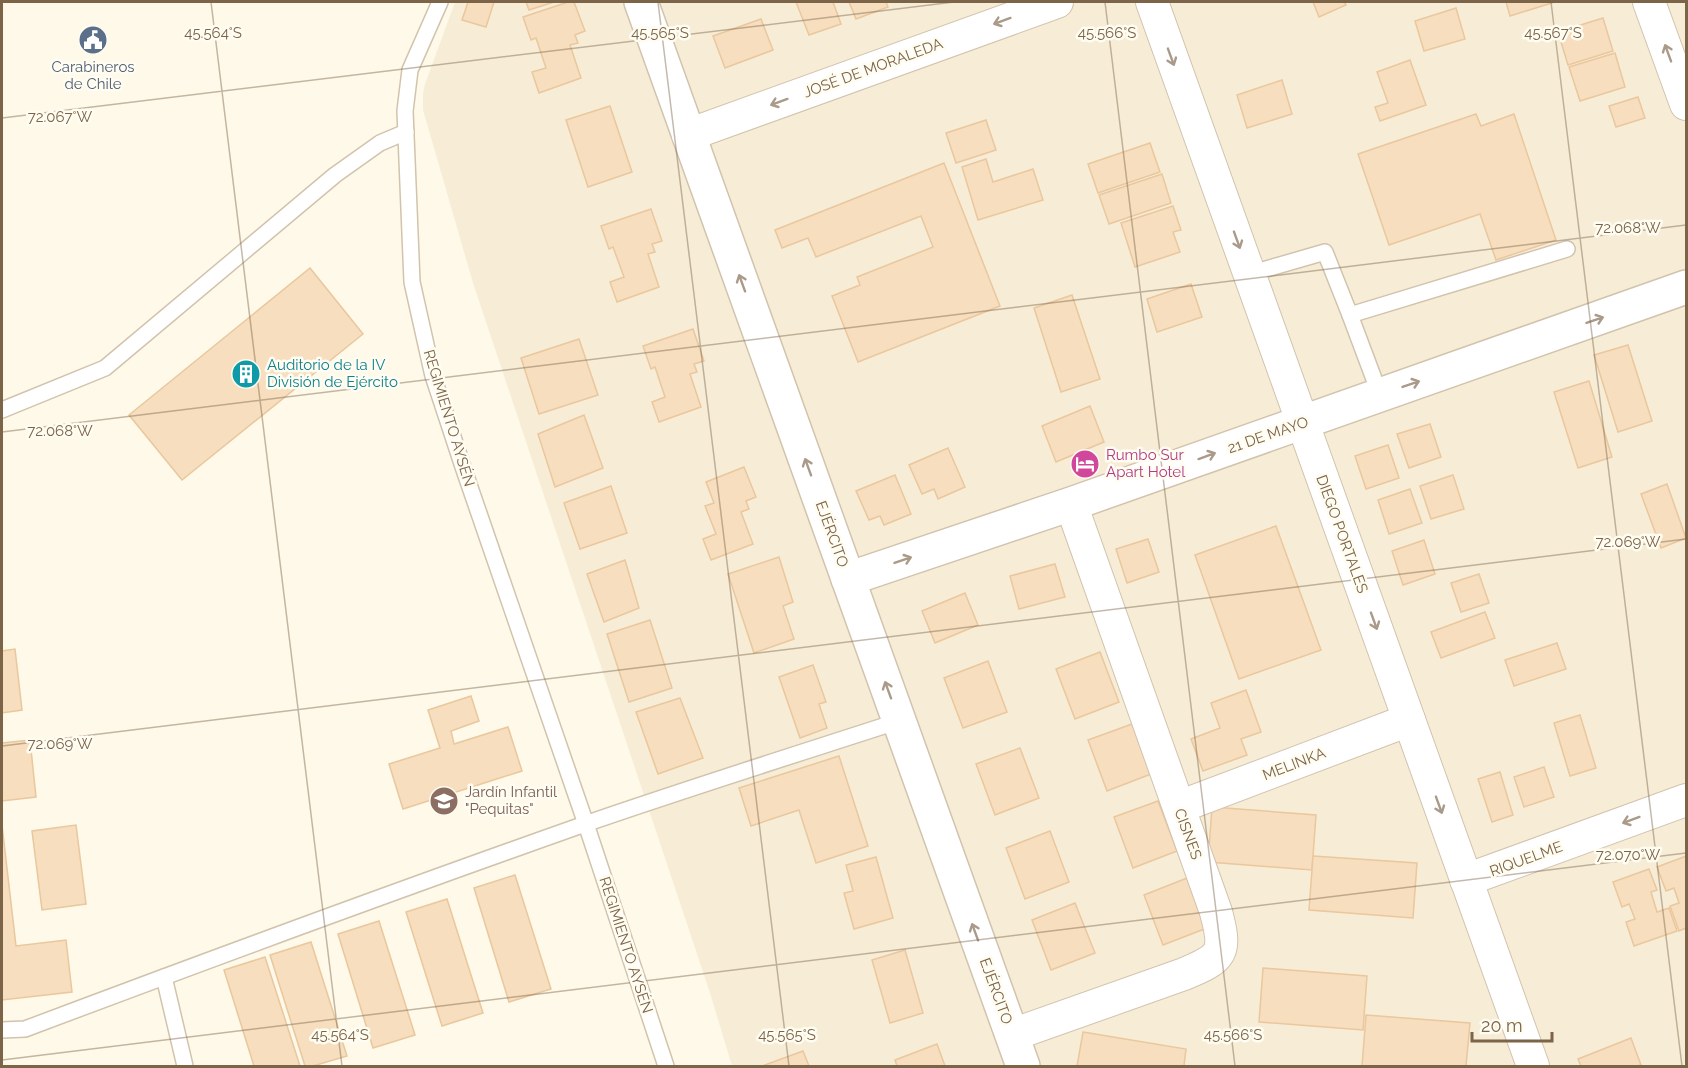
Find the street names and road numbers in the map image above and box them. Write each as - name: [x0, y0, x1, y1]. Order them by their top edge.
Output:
- street label: JOSÉ DE MORALEDA: [801, 34, 945, 102]
- street label: REGIMIENTO AYSÉN: [420, 347, 478, 489]
- street label: 21 DE MAYO: [1225, 413, 1311, 457]
- street label: DIEGO PORTALES: [1312, 472, 1372, 596]
- street label: EJÉRCITO: [812, 498, 852, 570]
- street label: MELINKA: [1260, 744, 1328, 784]
- street label: CISNES: [1171, 806, 1205, 862]
- street label: RIQUELME: [1487, 838, 1565, 880]
- street label: REGIMIENTO AYSÉN: [595, 875, 657, 1015]
- street label: EJÉRCITO: [976, 955, 1016, 1027]

